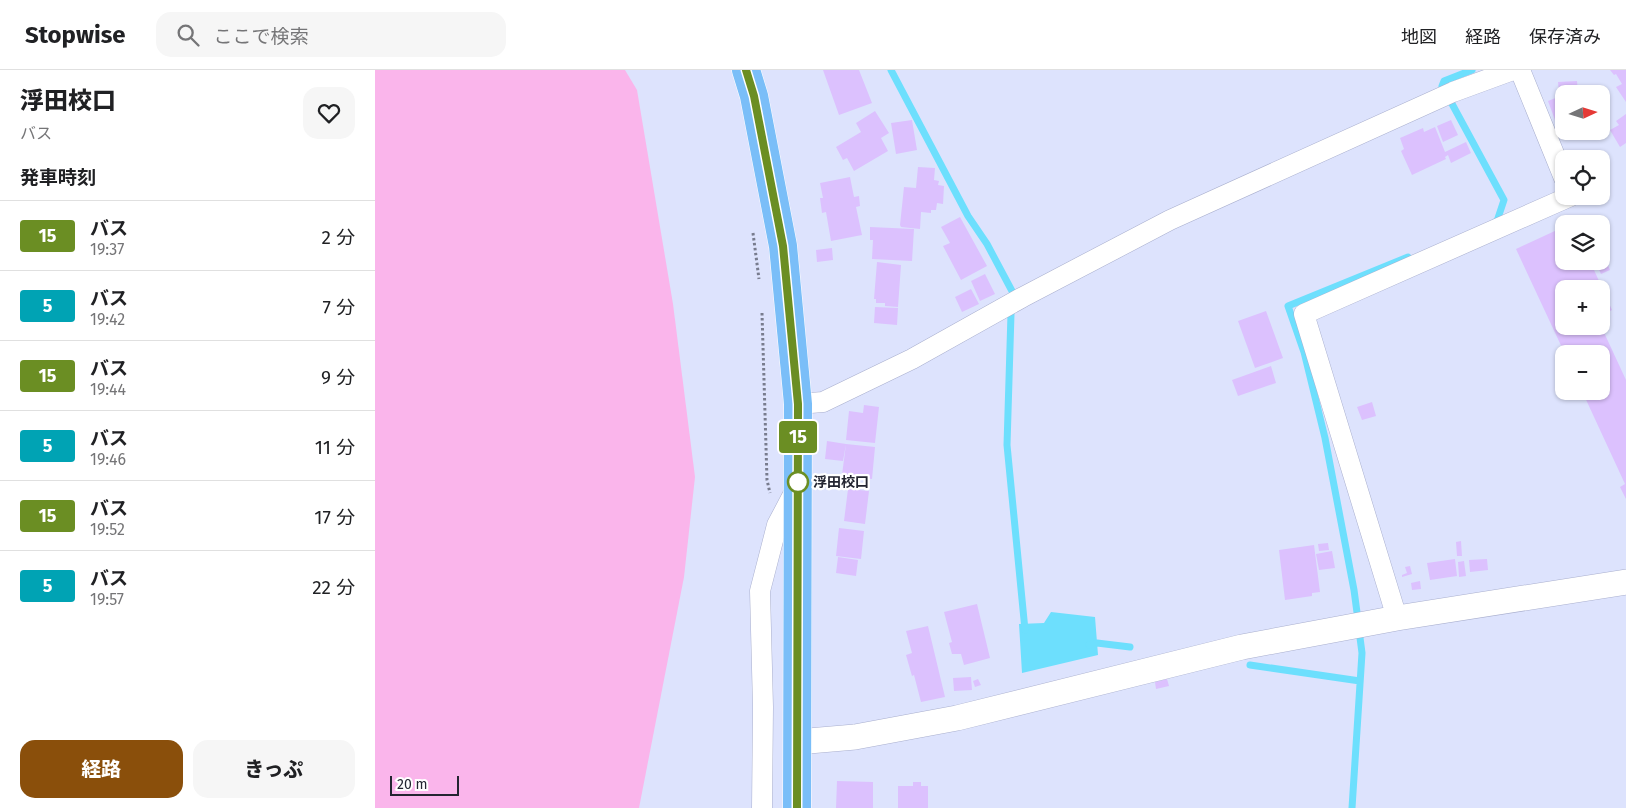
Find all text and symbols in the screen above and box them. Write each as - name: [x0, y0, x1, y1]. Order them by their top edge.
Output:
- search box: [156, 12, 506, 57]
- text: Stopwise: [25, 21, 126, 49]
- icon: search: [174, 21, 202, 49]
- text: ここで検索: [214, 25, 309, 48]
- text: 地図: [1401, 26, 1437, 48]
- text: 経路: [1465, 26, 1501, 48]
- text: 保存済み: [1529, 26, 1601, 48]
- north arrow: [1555, 85, 1610, 140]
- map controls: [1555, 85, 1610, 400]
- text: 浮田校口: [20, 87, 116, 115]
- button: heart: [303, 87, 355, 139]
- text: バス: [20, 124, 52, 143]
- button: locate: [1555, 150, 1610, 205]
- text: 発車時刻: [20, 166, 96, 189]
- button: layers: [1555, 215, 1610, 270]
- text: バス: [90, 217, 128, 240]
- text: 15: [39, 225, 57, 247]
- text: 2 分: [322, 226, 355, 249]
- text: 19:37: [90, 240, 124, 259]
- button: +: [1555, 280, 1610, 335]
- text: バス: [90, 287, 128, 310]
- text: 5: [43, 295, 52, 317]
- text: 7 分: [323, 296, 355, 319]
- text: 19:42: [90, 310, 125, 329]
- button: −: [1555, 345, 1610, 400]
- text: バス: [90, 357, 128, 380]
- text: 15: [39, 365, 57, 387]
- text: 9 分: [321, 366, 355, 389]
- text: 19:44: [90, 380, 126, 399]
- line badge: 15: [775, 421, 821, 453]
- text: 15: [789, 426, 807, 448]
- text: バス: [90, 427, 128, 450]
- text: 5: [43, 435, 52, 457]
- text: 11 分: [315, 436, 355, 459]
- text: 19:46: [90, 450, 126, 469]
- marker: 浮田校口: [787, 471, 809, 493]
- place label: 浮田校口: [813, 474, 869, 491]
- text: バス: [90, 497, 128, 520]
- text: 15: [39, 505, 57, 527]
- text: 17 分: [314, 506, 355, 529]
- text: 19:52: [90, 520, 125, 539]
- text: バス: [90, 567, 128, 590]
- text: 5: [43, 575, 52, 597]
- text: 22 分: [312, 576, 355, 599]
- text: 19:57: [90, 590, 124, 609]
- button: 経路: [20, 740, 183, 798]
- button: きっぷ: [193, 740, 355, 798]
- scale bar: [390, 773, 459, 796]
- text: 20 m: [397, 776, 427, 793]

